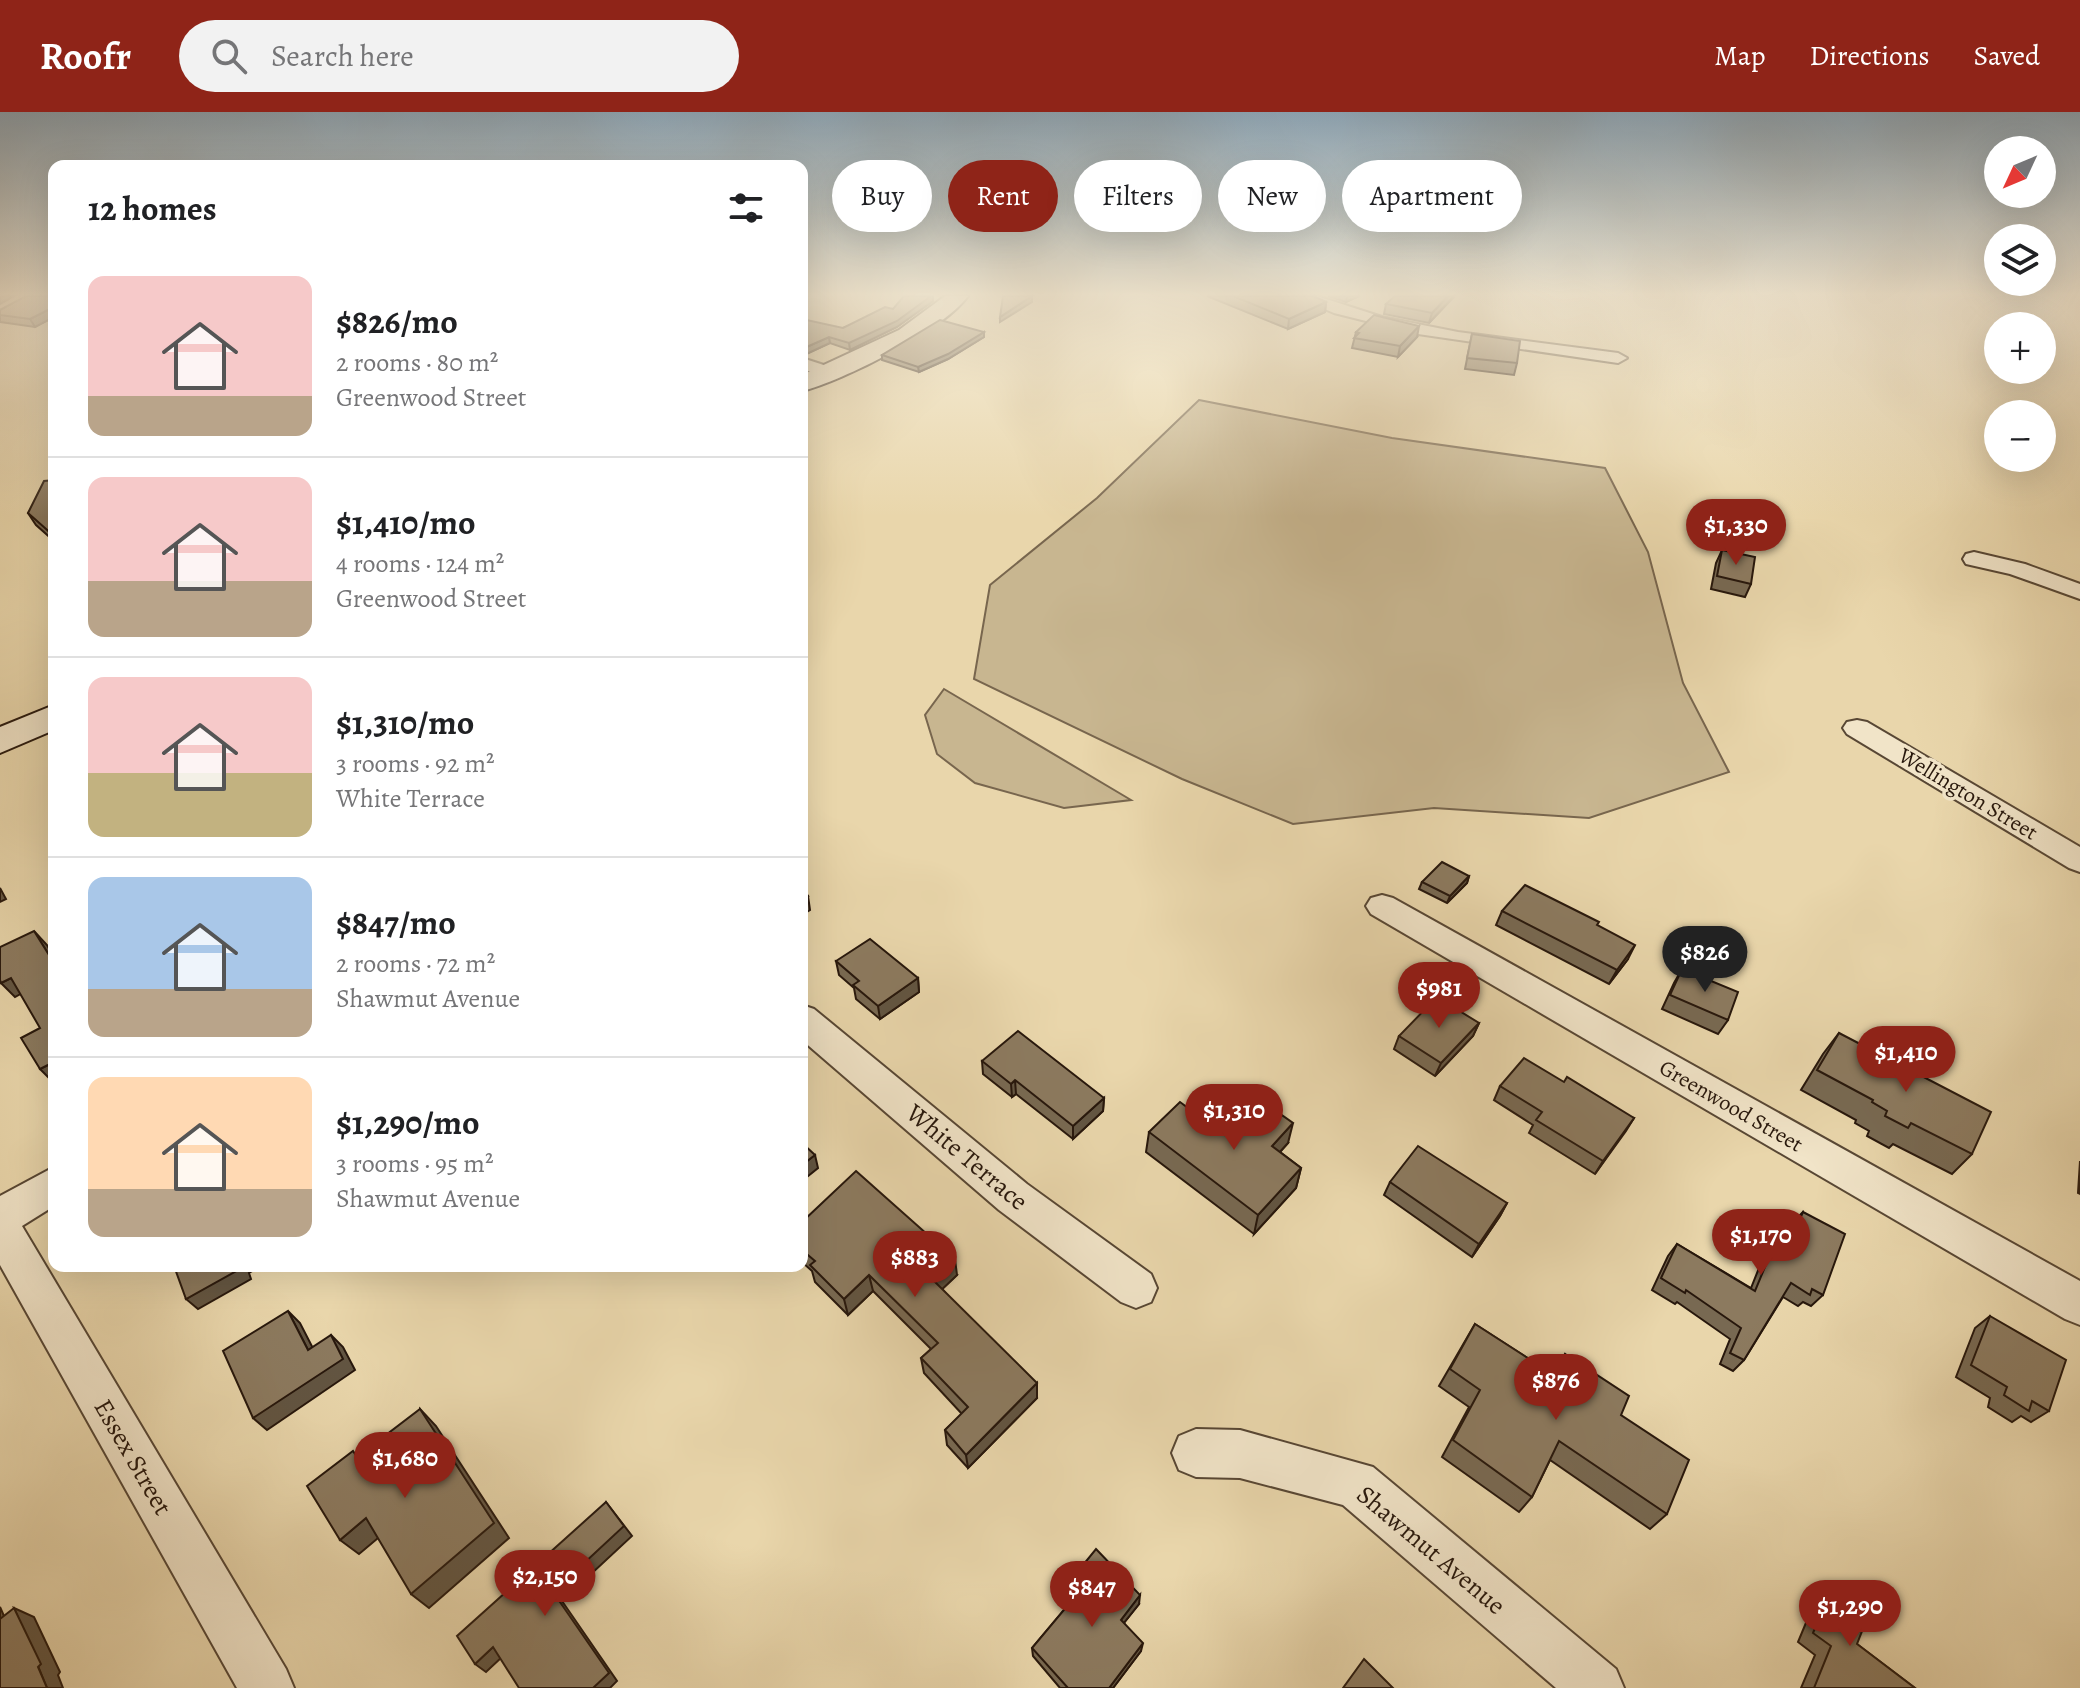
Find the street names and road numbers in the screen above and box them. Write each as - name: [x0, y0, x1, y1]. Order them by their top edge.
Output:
- street label: Wellington Street: [1892, 740, 2043, 847]
- street label: Greenwood Street: [1654, 1053, 1808, 1159]
- street label: White Terrace: [898, 1095, 1035, 1218]
- street label: Essex Street: [86, 1392, 181, 1522]
- street label: Shawmut Avenue: [1349, 1477, 1513, 1623]

